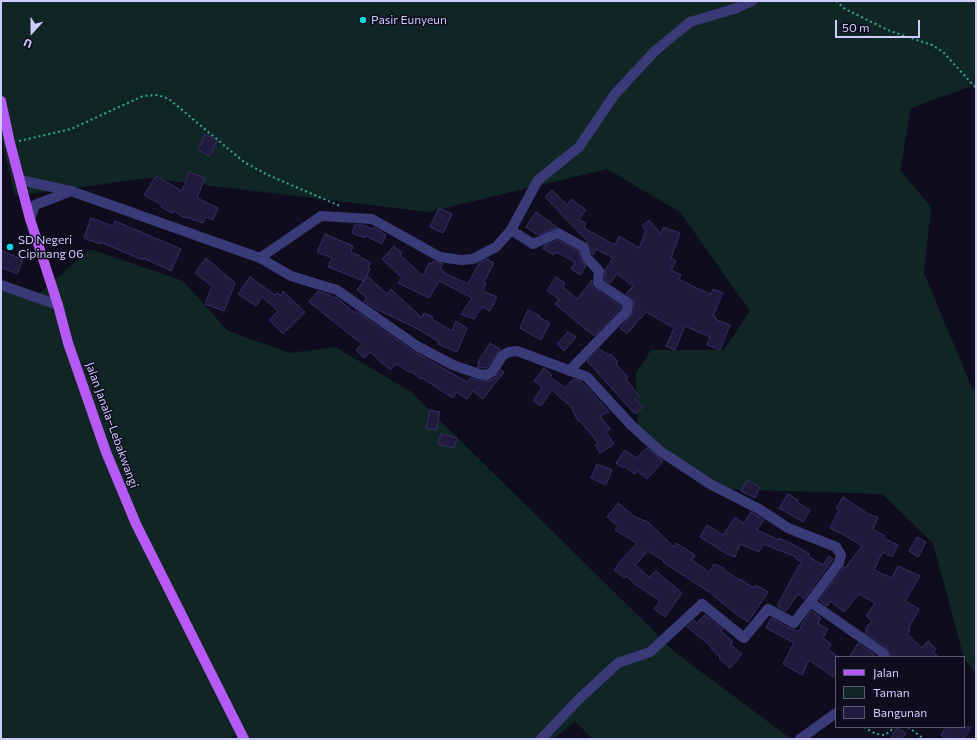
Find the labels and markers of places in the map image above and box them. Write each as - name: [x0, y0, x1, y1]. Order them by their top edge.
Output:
- place label: Pasir Eunyeun: [371, 13, 447, 27]
- marker: Pasir Eunyeun: [358, 15, 368, 25]
- place label: SD Negeri Cipinang 06: [18, 233, 83, 261]
- marker: SD Negeri Cipinang 06: [5, 242, 15, 252]

